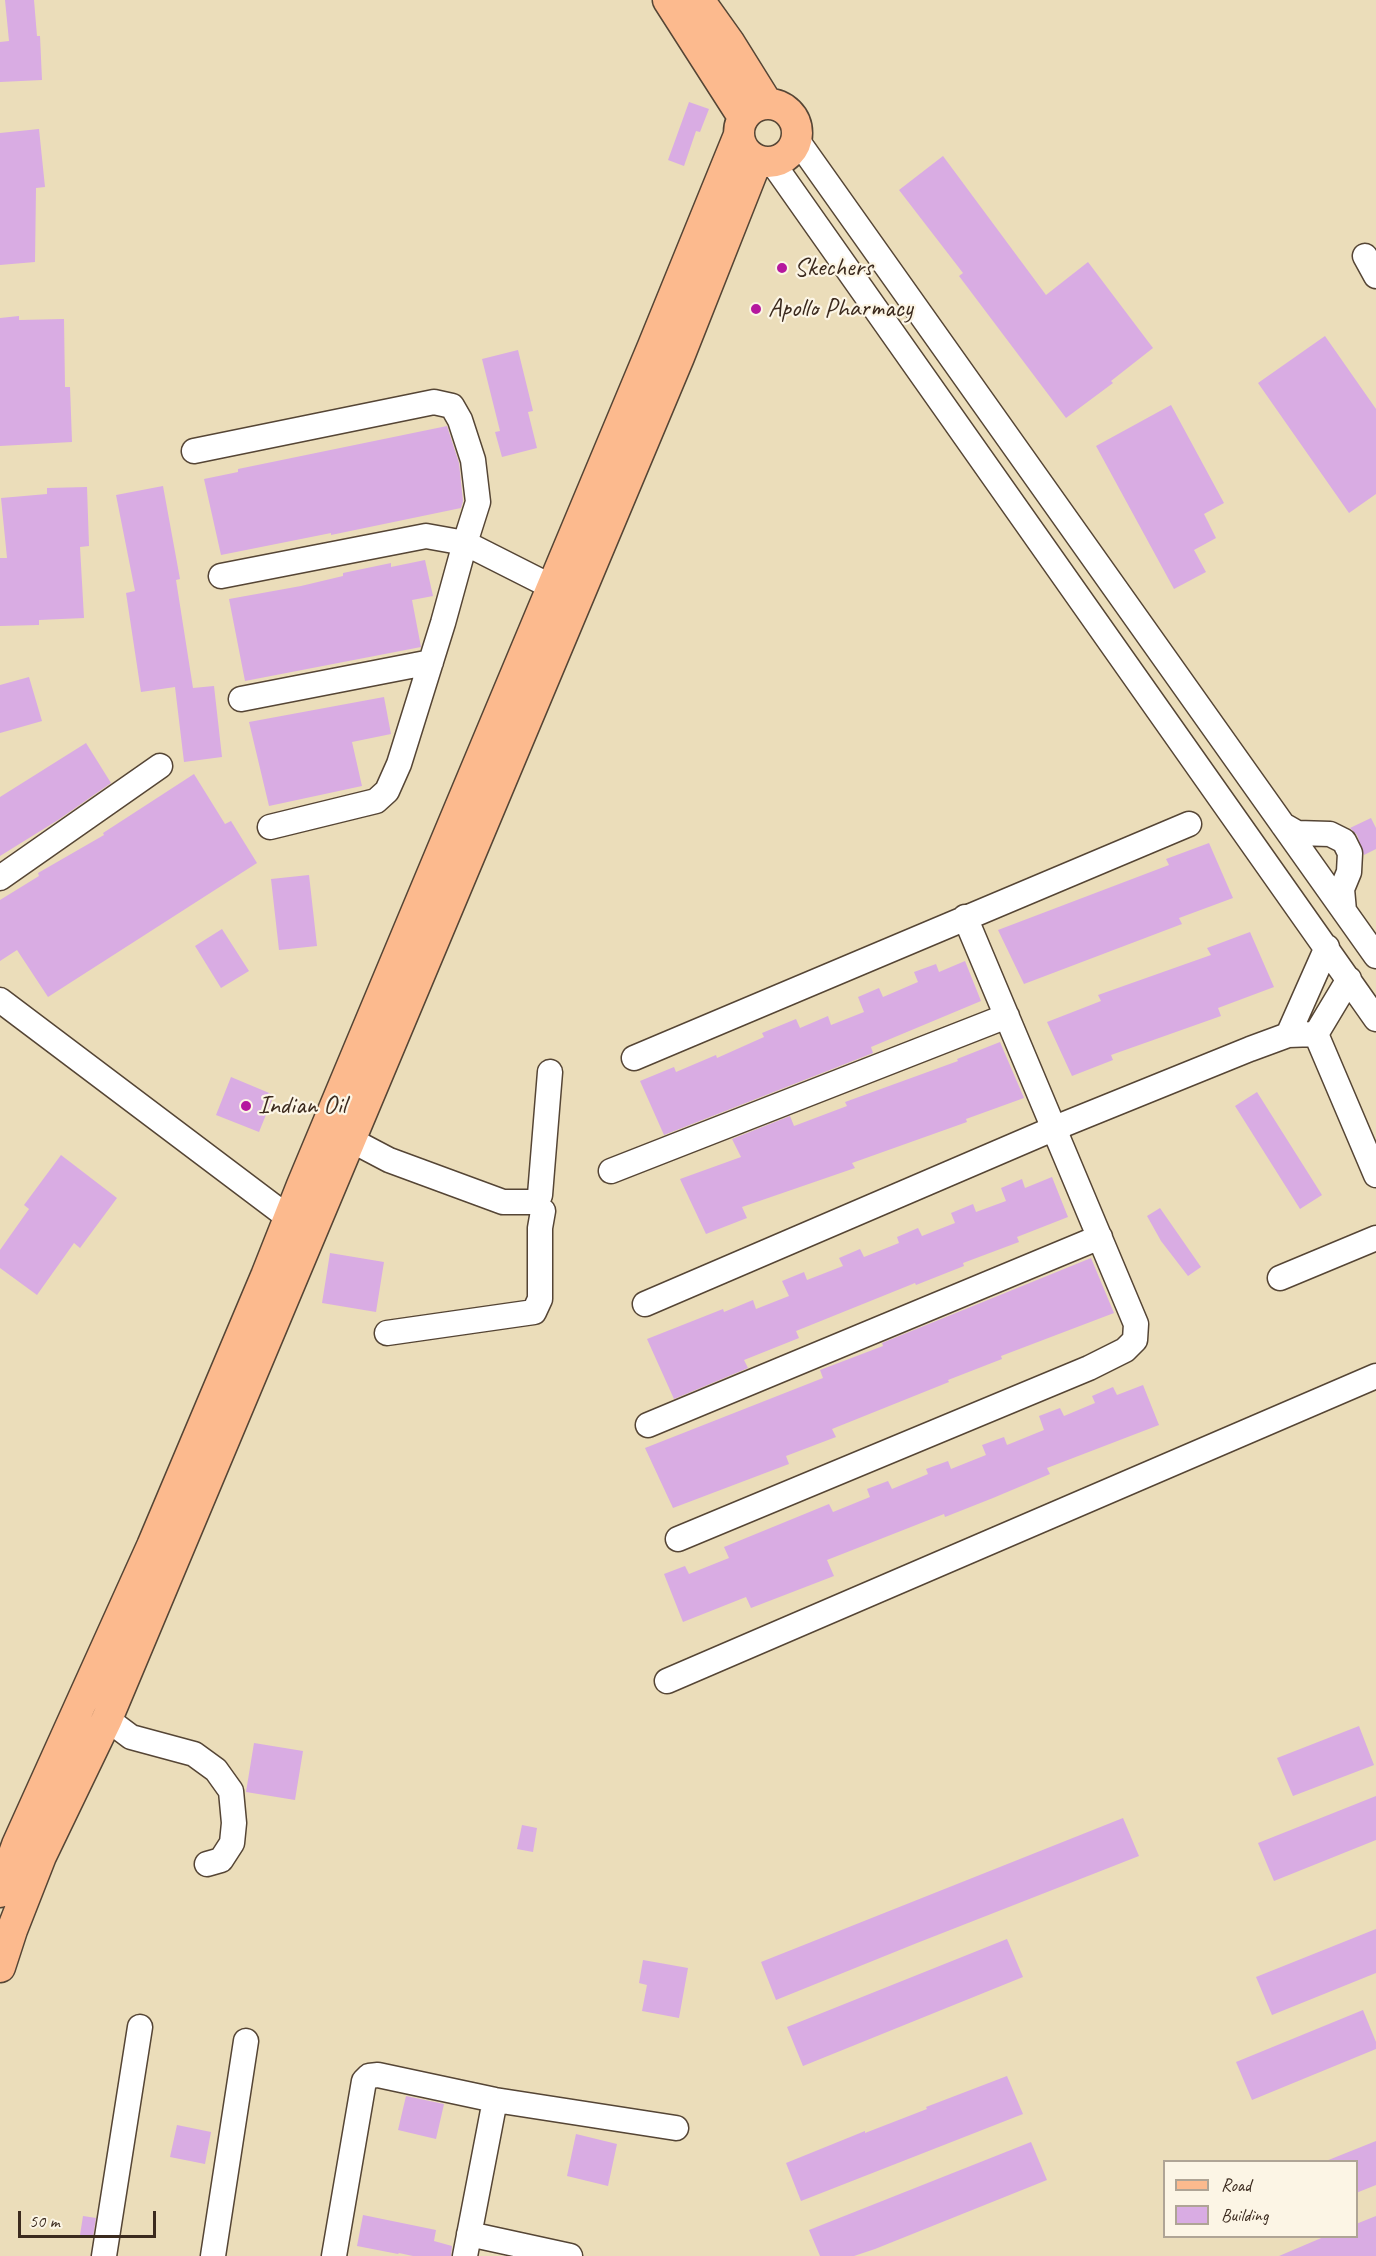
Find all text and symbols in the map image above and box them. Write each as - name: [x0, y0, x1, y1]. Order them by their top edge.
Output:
- place label: Skechers: [794, 252, 873, 284]
- marker: Skechers: [775, 261, 789, 275]
- place label: Apollo Pharmacy: [768, 293, 913, 325]
- marker: Apollo Pharmacy: [749, 302, 763, 316]
- place label: Indian Oil: [258, 1090, 346, 1122]
- marker: Indian Oil: [239, 1099, 253, 1113]
- legend: [1163, 2160, 1358, 2238]
- text: Road: [1221, 2174, 1251, 2196]
- scale bar: [21, 2199, 159, 2237]
- text: Building: [1221, 2204, 1268, 2226]
- text: 50 m: [29, 2210, 60, 2232]

